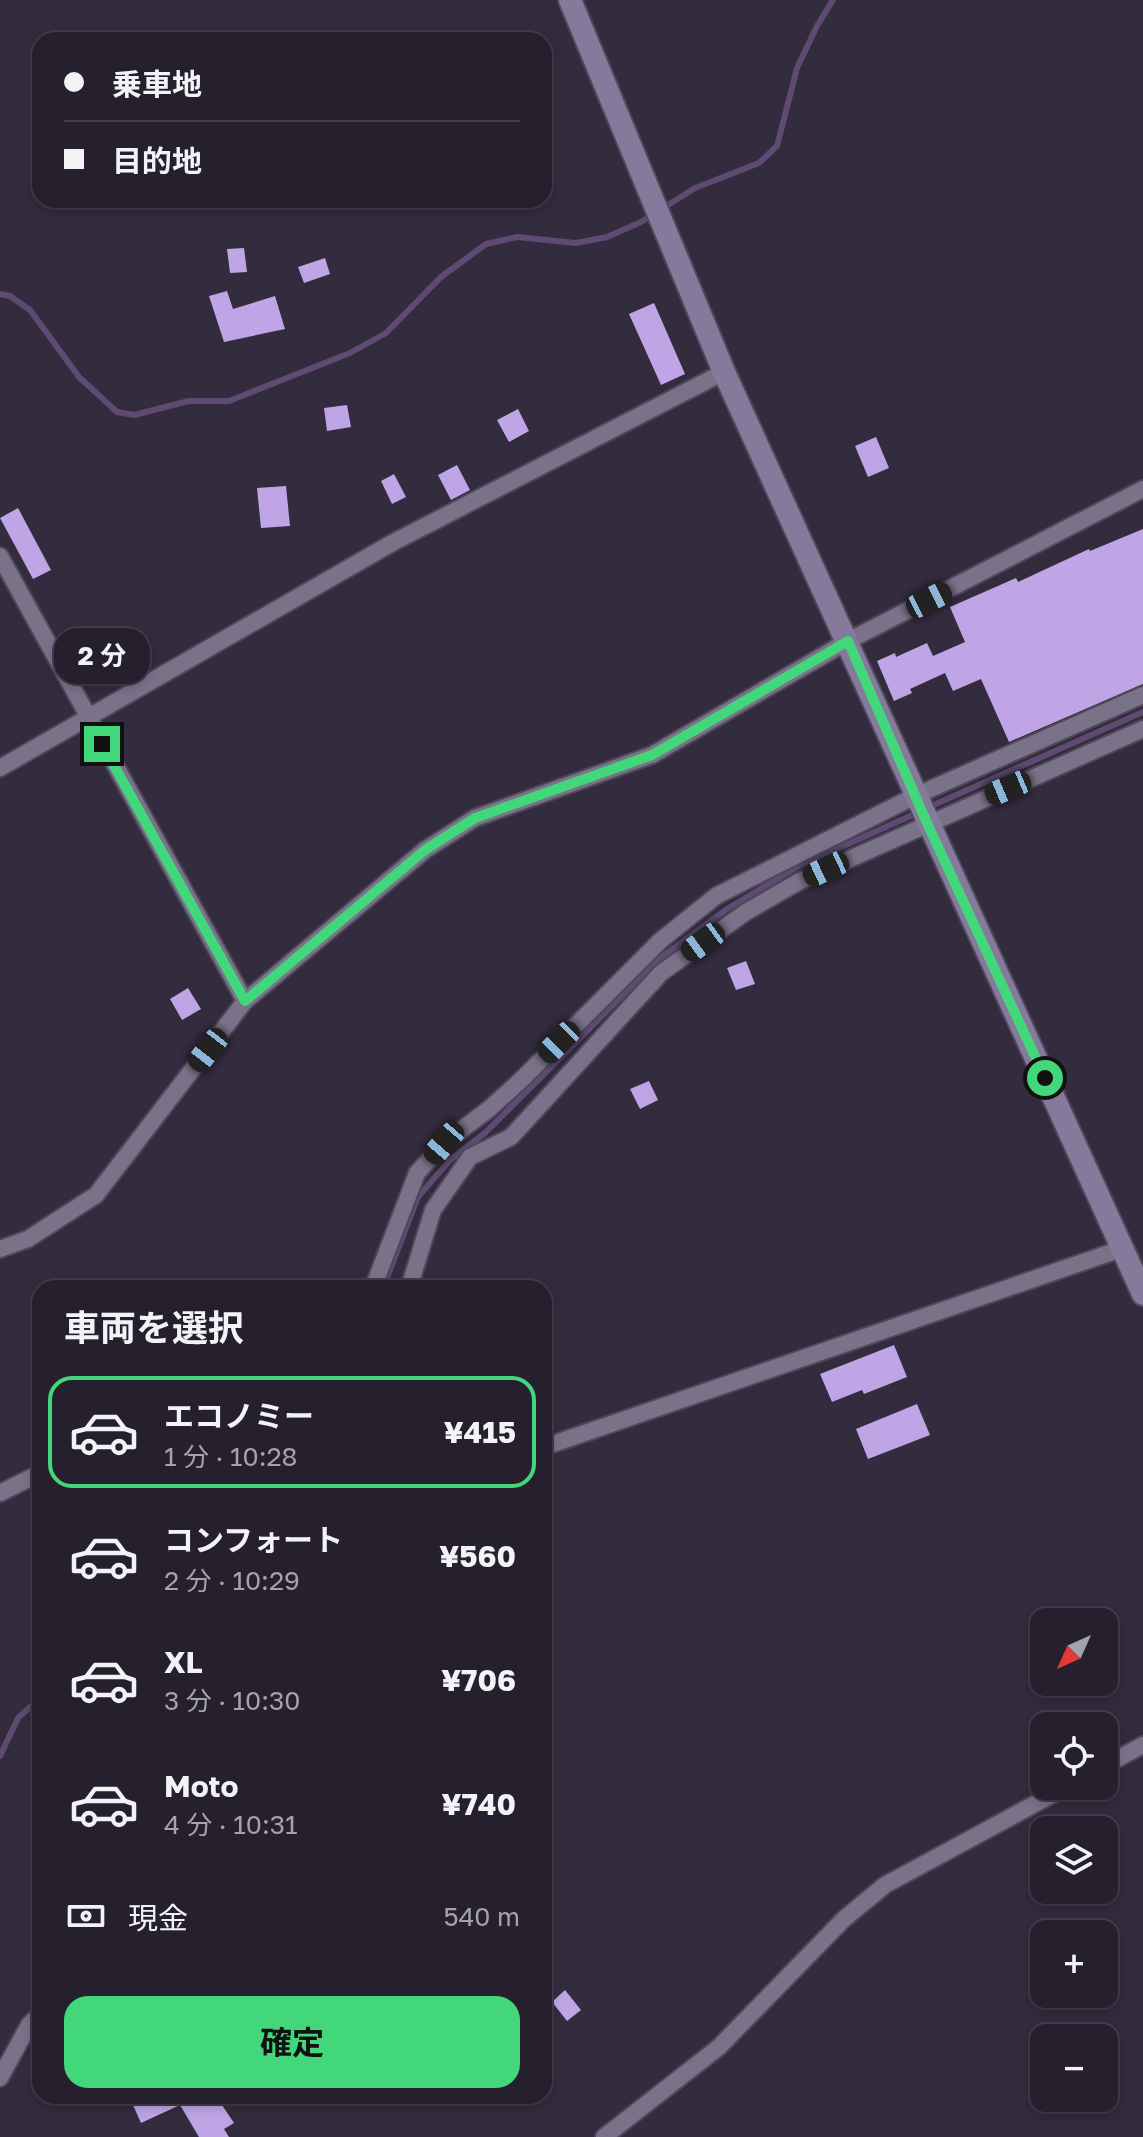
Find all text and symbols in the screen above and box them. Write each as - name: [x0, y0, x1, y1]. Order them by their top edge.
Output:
- text: 乗車地: [112, 66, 202, 102]
- text: 目的地: [112, 143, 202, 179]
- car: [902, 578, 956, 622]
- callout: 2 分: [54, 628, 150, 684]
- text: 2 分: [78, 640, 126, 671]
- route end: [84, 726, 120, 762]
- car: [981, 768, 1035, 808]
- car: [799, 848, 853, 890]
- car: [677, 918, 729, 966]
- car: [534, 1017, 584, 1067]
- car: [184, 1024, 232, 1076]
- route start: [1027, 1060, 1063, 1096]
- car: [419, 1117, 469, 1169]
- text: 車両を選択: [64, 1306, 244, 1349]
- icon: car: [68, 1396, 140, 1468]
- text: エコノミー: [164, 1398, 314, 1434]
- text: ¥415: [444, 1414, 516, 1450]
- text: 1 分 · 10:28: [164, 1441, 297, 1472]
- icon: car: [68, 1520, 140, 1592]
- text: コンフォート: [164, 1522, 343, 1558]
- text: ¥560: [439, 1538, 516, 1574]
- text: 2 分 · 10:29: [164, 1565, 300, 1596]
- north arrow: [1030, 1608, 1118, 1696]
- map controls: [1030, 1608, 1118, 2112]
- icon: car: [68, 1644, 140, 1716]
- text: XL: [164, 1644, 203, 1680]
- text: ¥706: [441, 1662, 516, 1698]
- text: 3 分 · 10:30: [164, 1685, 300, 1716]
- button: locate: [1030, 1712, 1118, 1800]
- icon: car: [68, 1768, 140, 1840]
- text: Moto: [164, 1768, 239, 1804]
- text: ¥740: [442, 1786, 516, 1822]
- text: 4 分 · 10:31: [164, 1809, 298, 1840]
- button: layers: [1030, 1816, 1118, 1904]
- icon: cash: [64, 1894, 108, 1938]
- text: 現金: [128, 1900, 188, 1936]
- text: 540 m: [443, 1901, 520, 1932]
- button: +: [1030, 1920, 1118, 2008]
- button: 確定: [64, 1996, 520, 2088]
- button: −: [1030, 2024, 1118, 2112]

